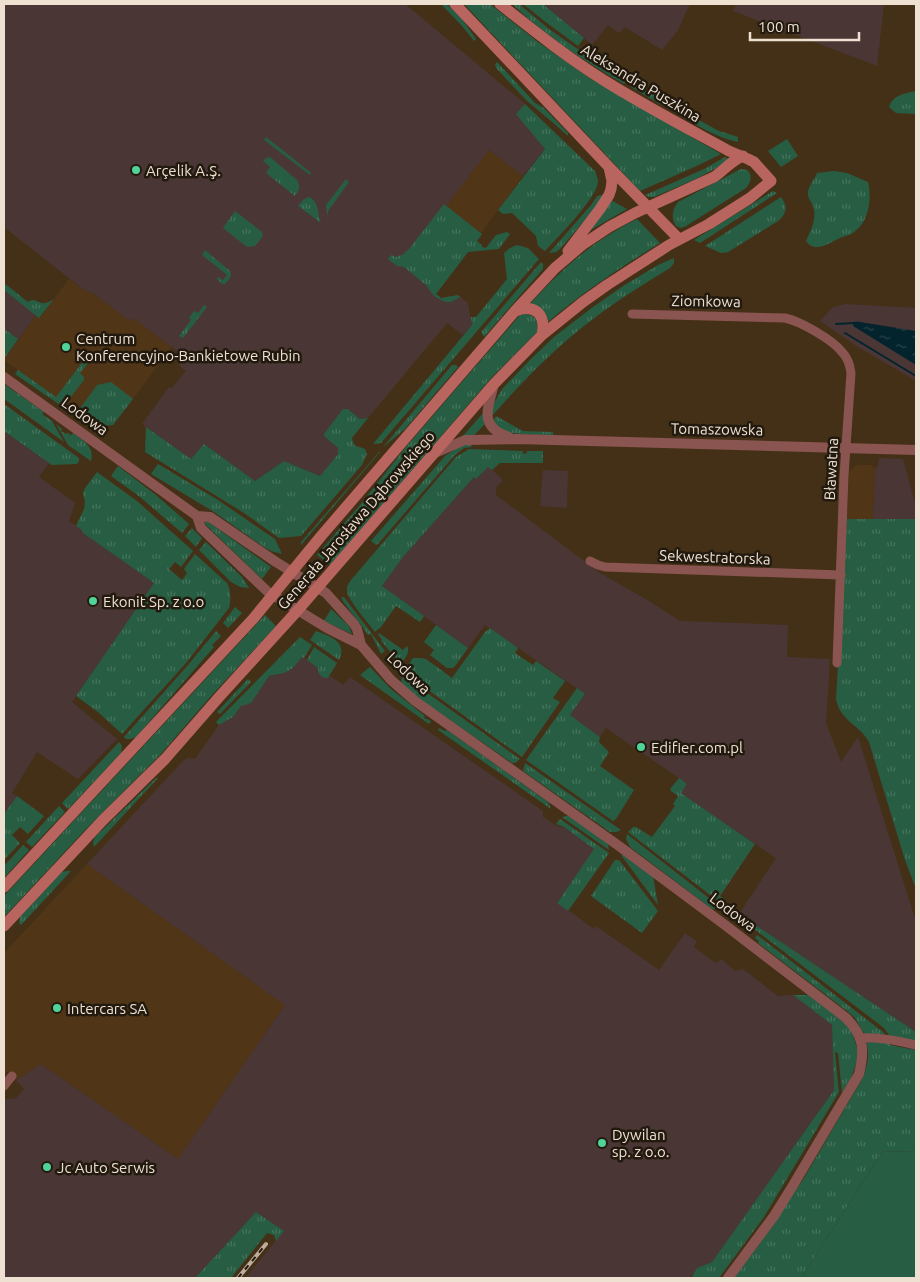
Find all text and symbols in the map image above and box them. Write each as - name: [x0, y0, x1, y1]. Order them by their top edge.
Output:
- scale bar: [750, 10, 859, 42]
- text: 100 m: [758, 18, 800, 35]
- street label: Aleksandra Puszkina: [578, 41, 704, 125]
- place label: Arçelik A.Ş.: [146, 162, 221, 179]
- marker: Arçelik A.Ş.: [130, 164, 142, 176]
- street label: Ziomkowa: [671, 292, 741, 310]
- place label: Centrum Konferencyjno-Bankietowe Rubin: [76, 330, 301, 364]
- marker: Centrum Konferencyjno-Bankietowe Rubin: [60, 341, 72, 353]
- street label: Lodowa: [58, 393, 112, 439]
- street label: Tomaszowska: [671, 420, 763, 438]
- street label: Generała Jarosława Dąbrowskiego: [274, 427, 438, 613]
- street label: Bławatna: [821, 437, 841, 501]
- street label: Sekwestratorska: [659, 547, 771, 567]
- place label: Ekonit Sp. z o.o: [103, 593, 204, 610]
- marker: Ekonit Sp. z o.o: [87, 595, 99, 607]
- street label: Lodowa: [384, 648, 434, 698]
- place label: Edifier.com.pl: [651, 739, 743, 756]
- marker: Edifier.com.pl: [635, 741, 647, 753]
- street label: Lodowa: [707, 889, 759, 935]
- place label: Intercars SA: [67, 1000, 147, 1017]
- marker: Intercars SA: [51, 1002, 63, 1014]
- place label: Dywilan sp. z o.o.: [612, 1126, 670, 1160]
- marker: Dywilan sp. z o.o.: [596, 1137, 608, 1149]
- place label: Jc Auto Serwis: [57, 1159, 155, 1176]
- marker: Jc Auto Serwis: [41, 1161, 53, 1173]

